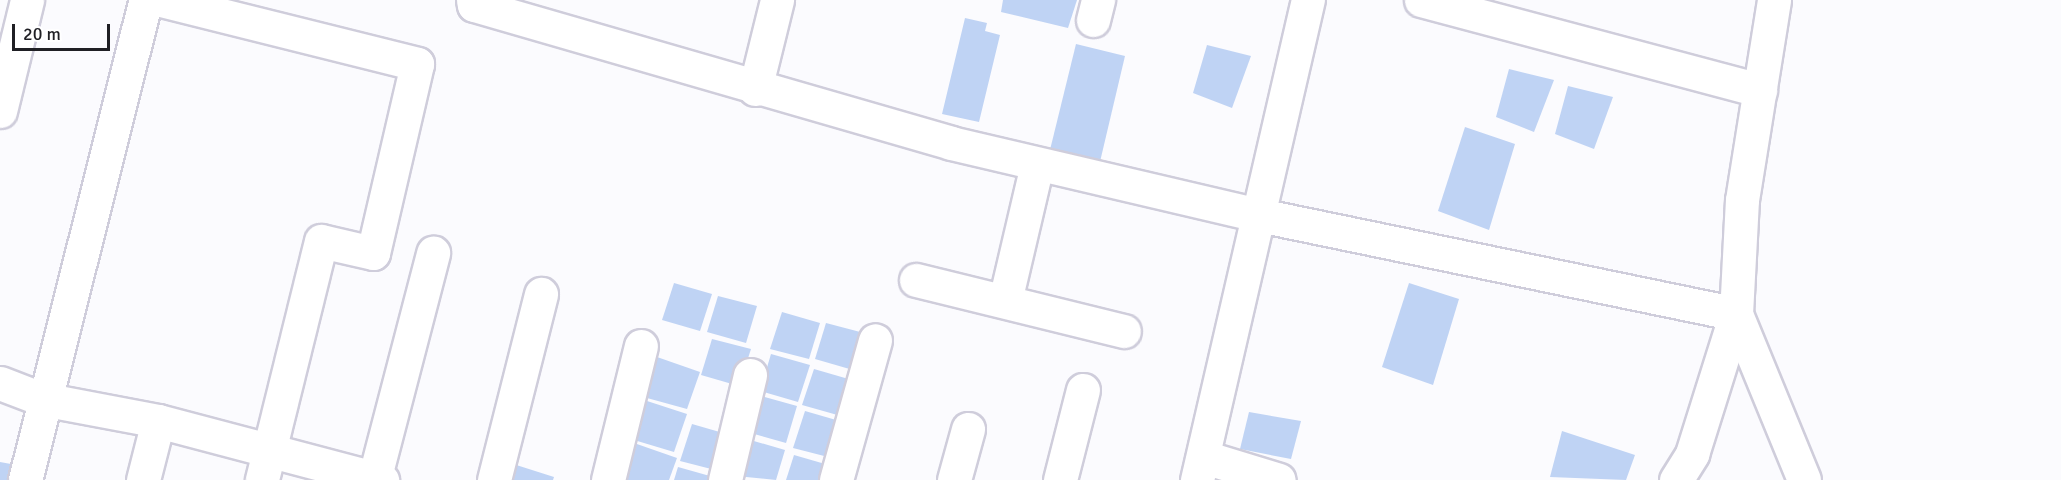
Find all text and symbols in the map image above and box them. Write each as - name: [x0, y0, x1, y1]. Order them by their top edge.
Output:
- scale bar: [15, 12, 112, 50]
- text: 20 m: [23, 23, 61, 45]

